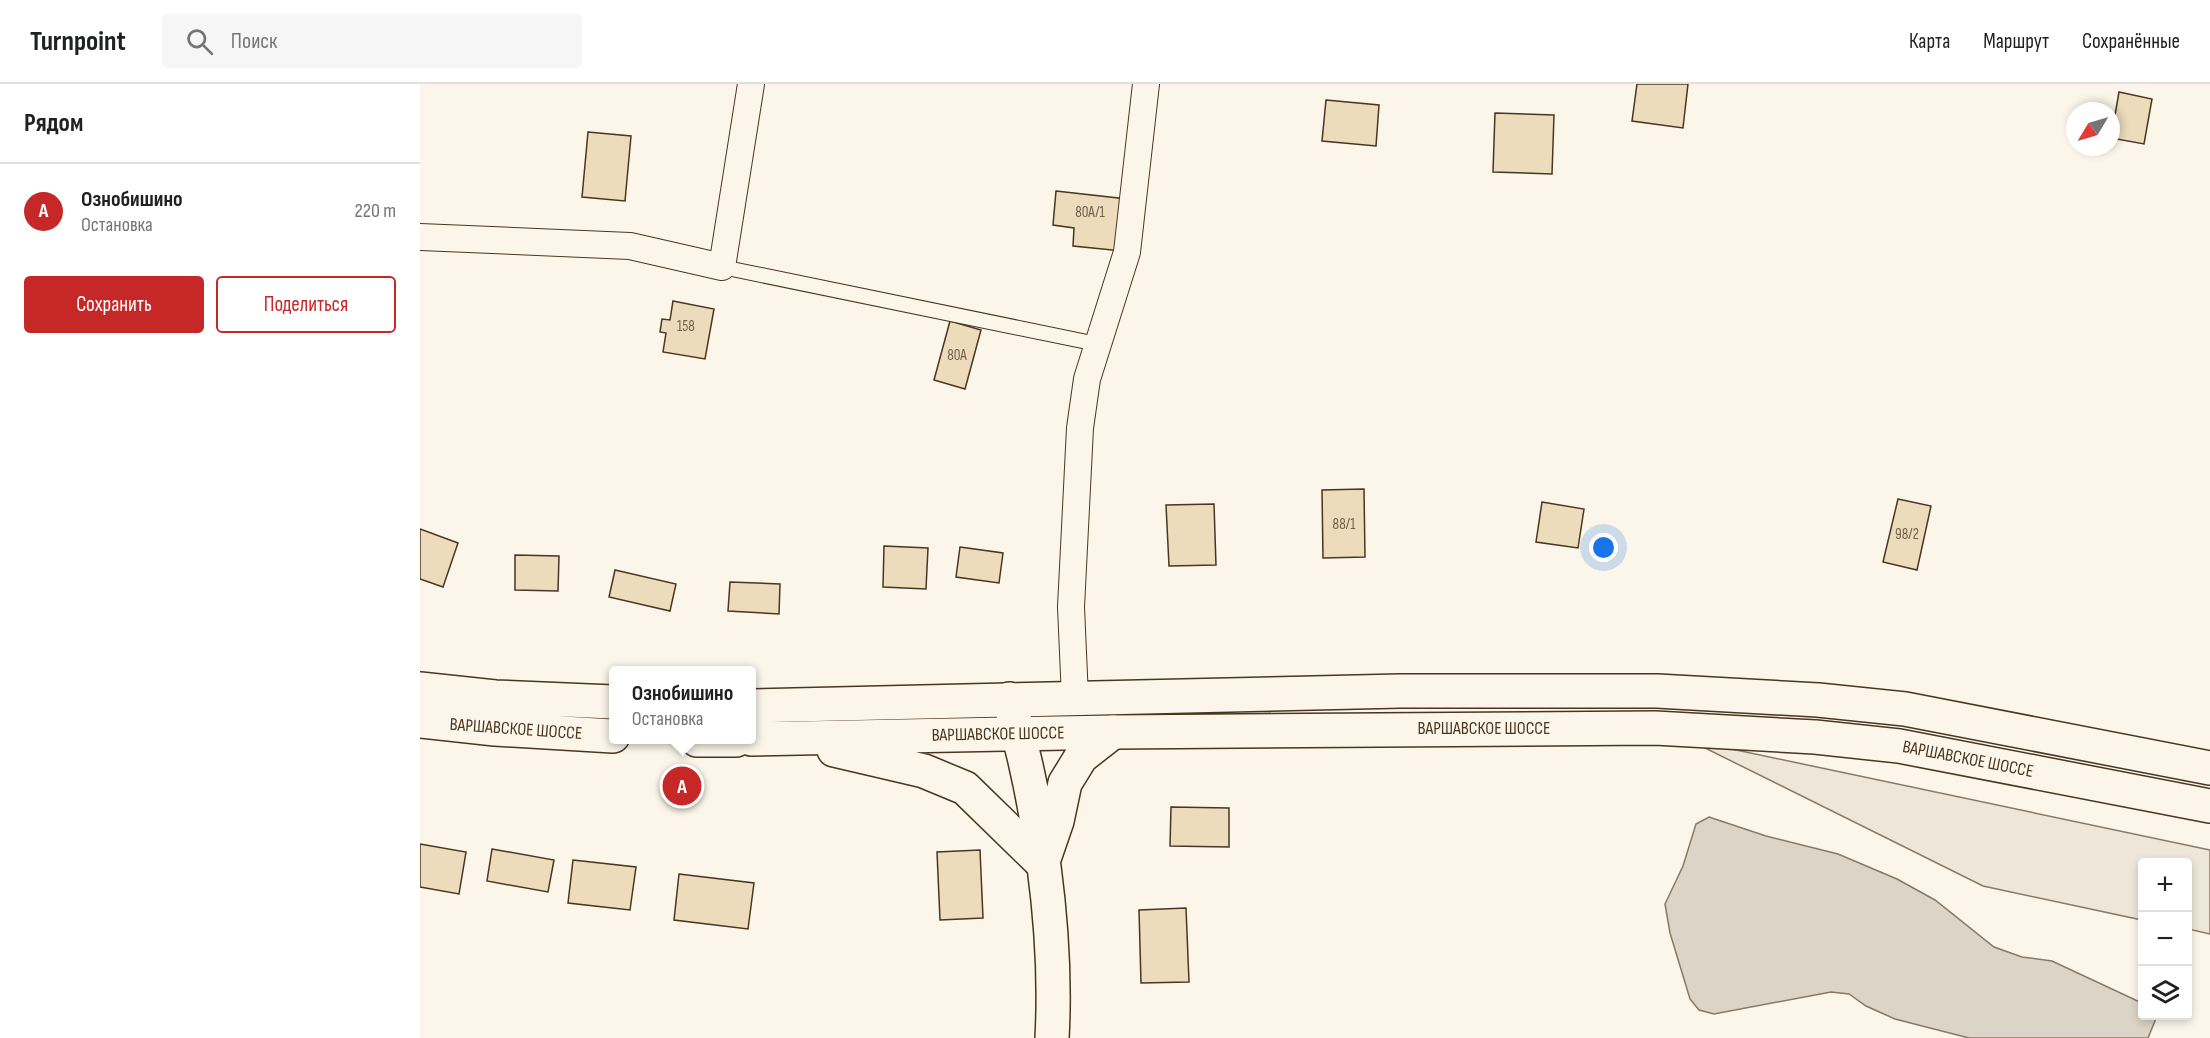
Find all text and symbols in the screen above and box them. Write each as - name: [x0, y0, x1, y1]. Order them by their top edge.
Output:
- search box: [162, 14, 582, 68]
- text: Turnpoint: [30, 25, 126, 58]
- icon: search: [183, 25, 216, 58]
- text: Поиск: [231, 28, 277, 55]
- text: Карта: [1909, 29, 1950, 54]
- text: Маршрут: [1983, 29, 2049, 54]
- text: Сохранённые: [2082, 29, 2180, 54]
- north arrow: [2066, 102, 2120, 156]
- text: Рядом: [24, 108, 83, 139]
- text: Ознобишино: [81, 186, 183, 213]
- text: A: [39, 199, 48, 223]
- text: 220 m: [355, 199, 396, 223]
- house number: 80А/1: [1075, 203, 1106, 222]
- text: Остановка: [81, 213, 153, 237]
- button: Сохранить: [24, 276, 204, 333]
- button: Поделиться: [216, 276, 396, 333]
- house number: 158: [677, 317, 695, 336]
- house number: 80А: [947, 346, 967, 365]
- house number: 88/1: [1333, 515, 1356, 534]
- house number: 98/2: [1895, 525, 1919, 544]
- your location: [1589, 533, 1618, 562]
- popup: [609, 666, 756, 744]
- text: Ознобишино: [632, 680, 733, 707]
- text: Остановка: [632, 707, 703, 731]
- street label: ВАРШАВСКОЕ ШОССЕ: [449, 714, 583, 744]
- street label: ВАРШАВСКОЕ ШОССЕ: [1418, 718, 1550, 739]
- street label: ВАРШАВСКОЕ ШОССЕ: [931, 722, 1065, 746]
- street label: ВАРШАВСКОЕ ШОССЕ: [1901, 736, 2035, 782]
- pin: A: [662, 764, 702, 808]
- map controls: [2138, 858, 2192, 1020]
- button: +: [2138, 858, 2192, 912]
- button: −: [2138, 912, 2192, 966]
- button: layers: [2138, 966, 2192, 1020]

